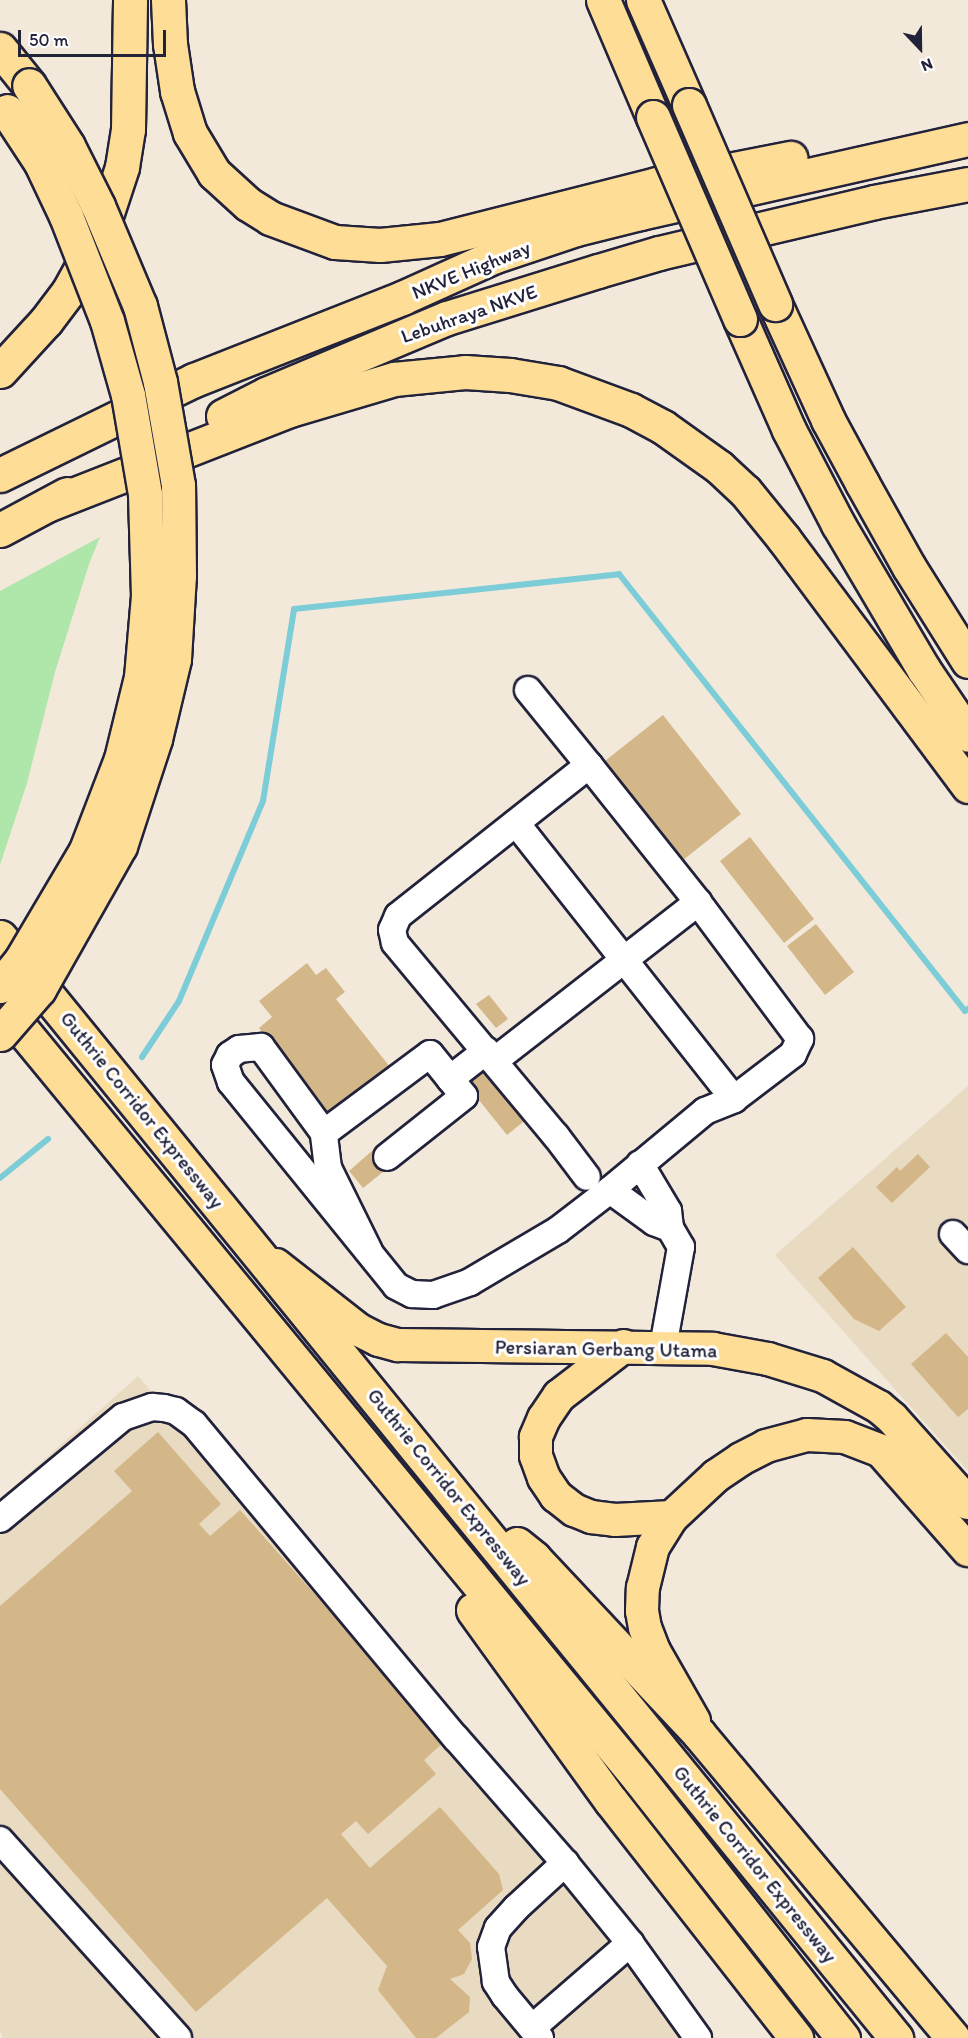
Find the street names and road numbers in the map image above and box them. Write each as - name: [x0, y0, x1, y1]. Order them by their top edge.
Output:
- street label: NKVE Highway: [408, 235, 534, 305]
- street label: Lebuhraya NKVE: [398, 279, 540, 349]
- street label: Guthrie Corridor Expressway: [55, 1007, 229, 1213]
- street label: Persiaran Gerbang Utama: [495, 1335, 717, 1363]
- street label: Guthrie Corridor Expressway: [362, 1384, 536, 1590]
- street label: Guthrie Corridor Expressway: [668, 1761, 842, 1967]

